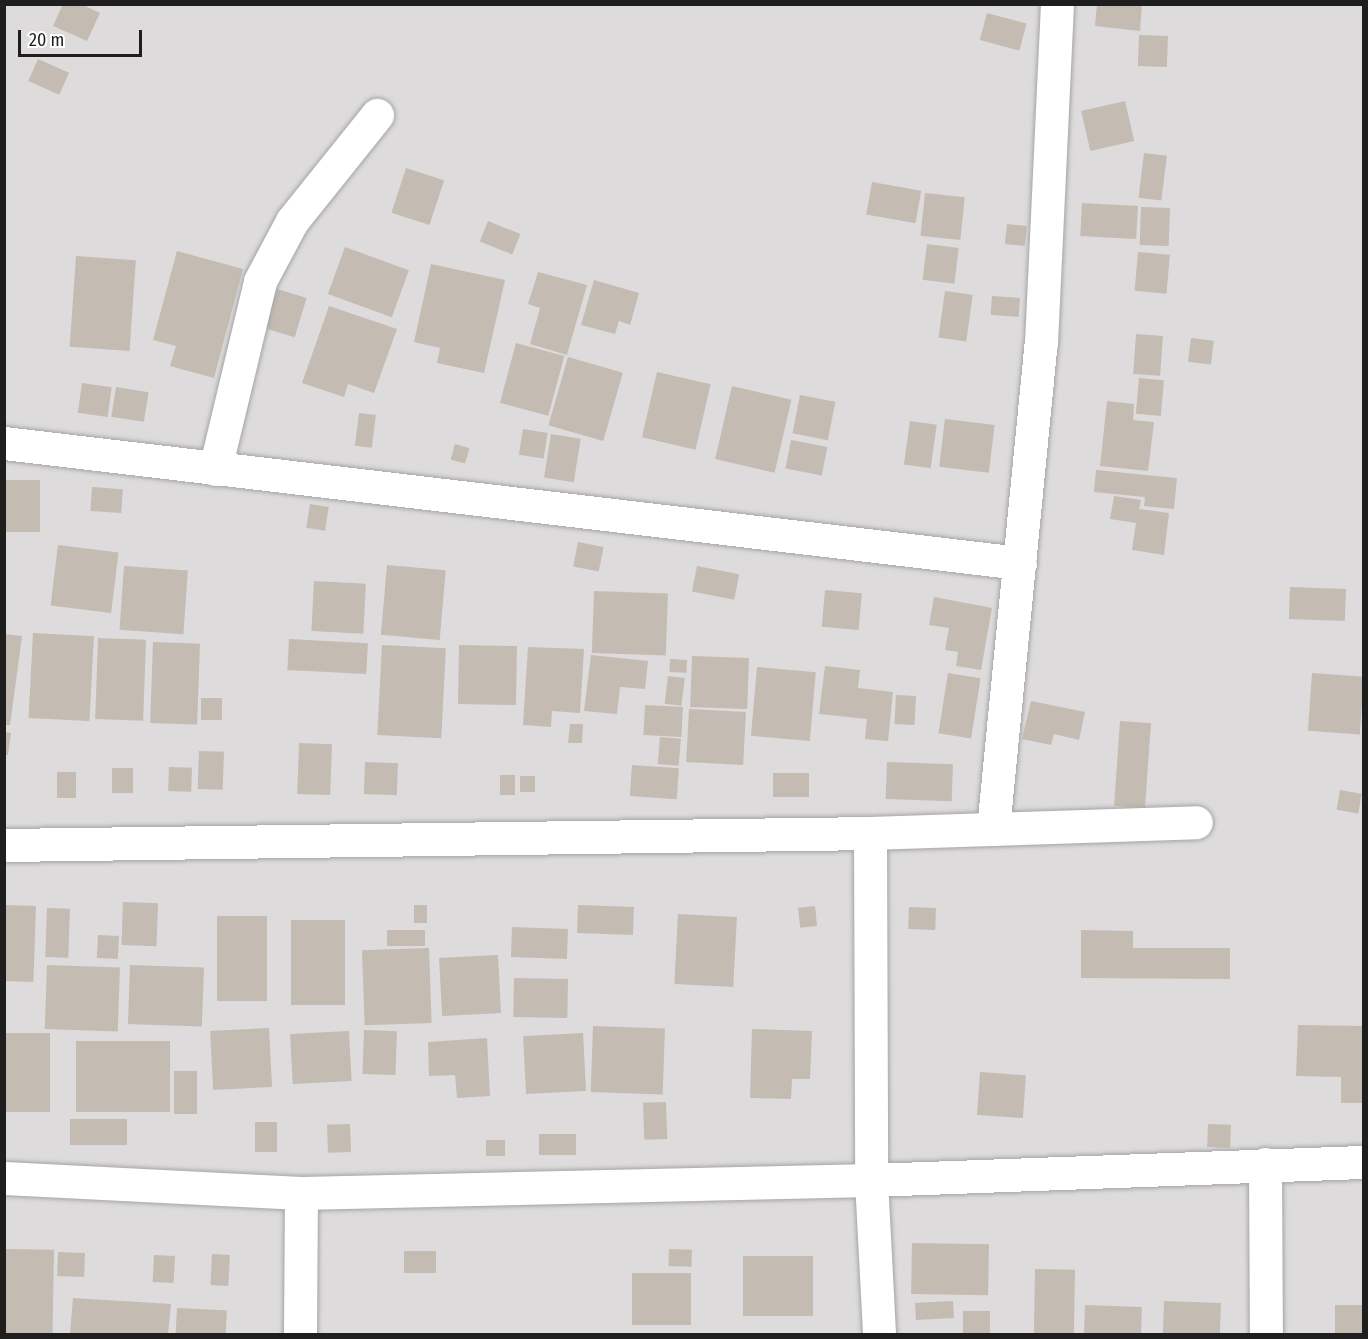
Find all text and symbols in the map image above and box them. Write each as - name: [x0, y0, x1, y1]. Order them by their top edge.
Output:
- scale bar: [21, 18, 146, 56]
- text: 20 m: [29, 29, 64, 51]

